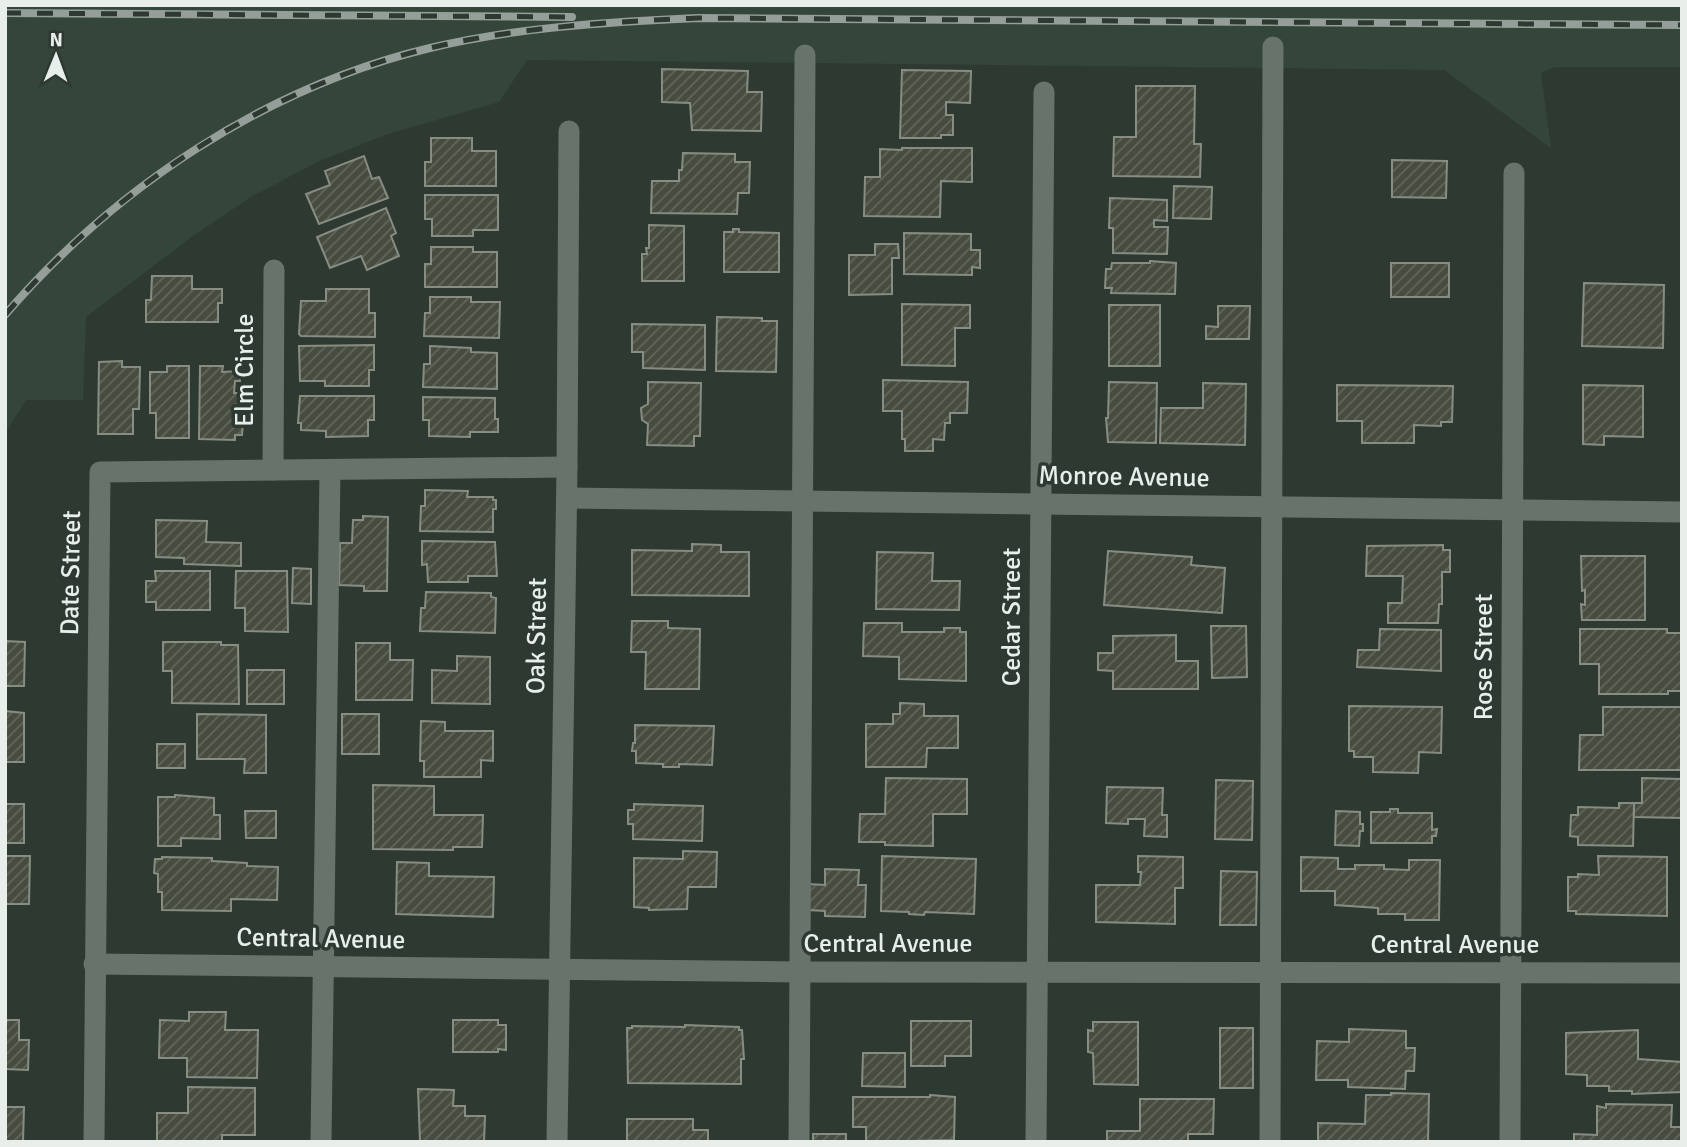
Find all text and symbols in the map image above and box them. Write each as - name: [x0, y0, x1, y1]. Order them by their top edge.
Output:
- north arrow: [21, 21, 91, 91]
- text: N: [49, 28, 63, 52]
- street label: Elm Circle: [229, 313, 261, 427]
- street label: Monroe Avenue: [1038, 460, 1210, 494]
- street label: Date Street: [54, 510, 88, 636]
- street label: Cedar Street: [996, 548, 1028, 686]
- street label: Oak Street: [520, 578, 554, 694]
- street label: Rose Street: [1468, 594, 1500, 720]
- street label: Central Avenue: [236, 922, 406, 956]
- street label: Central Avenue: [803, 928, 973, 960]
- street label: Central Avenue: [1370, 929, 1540, 961]

